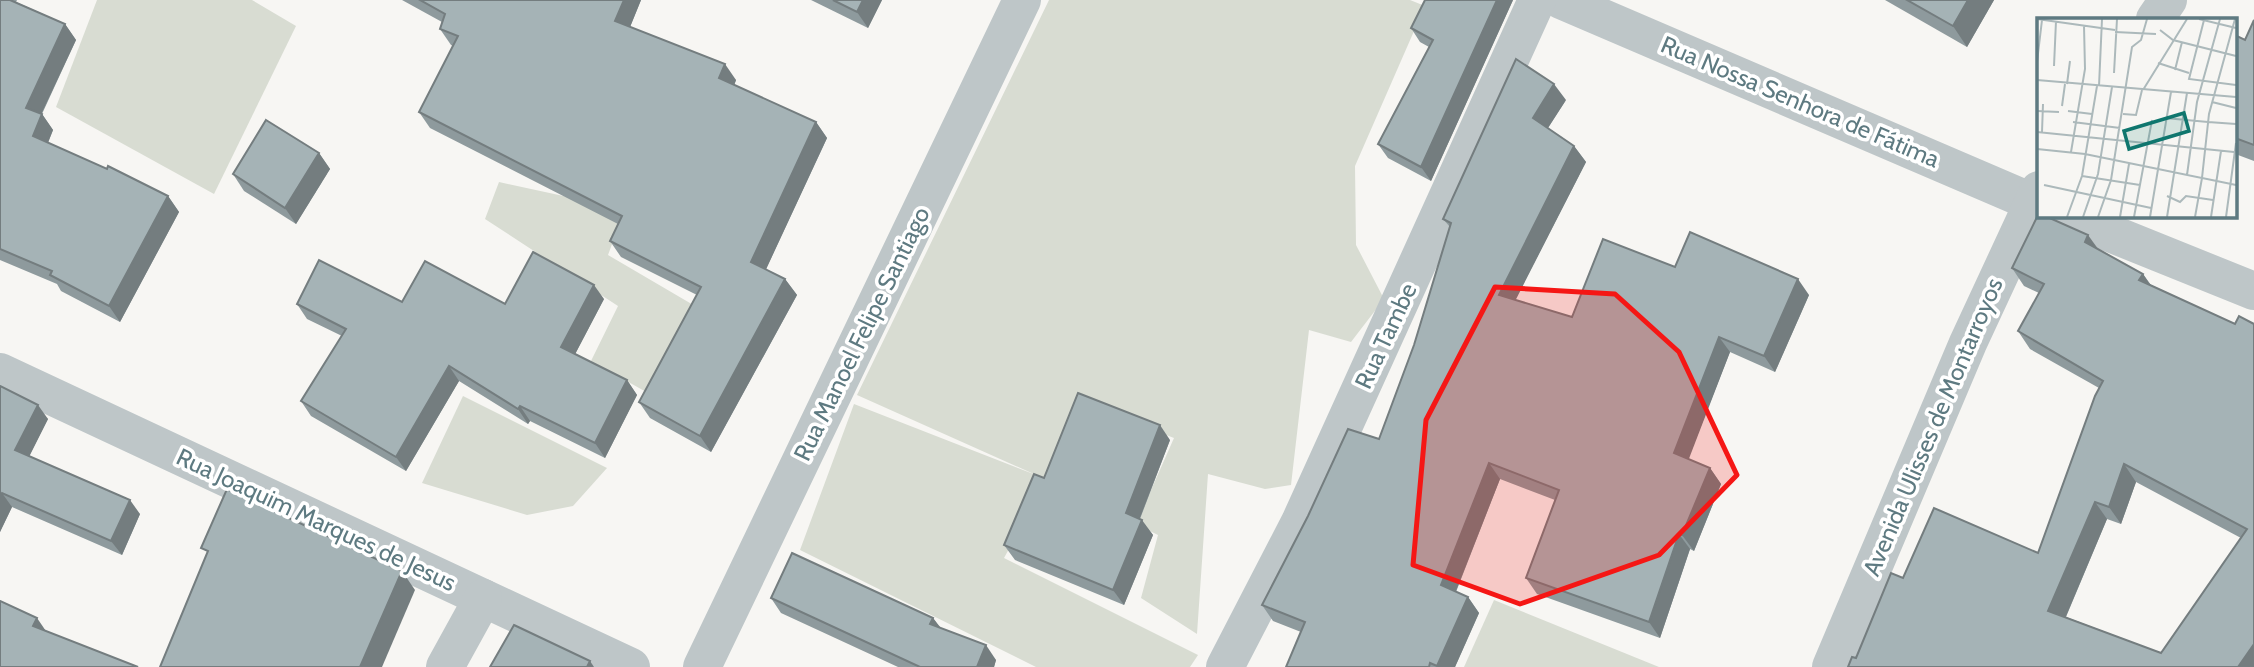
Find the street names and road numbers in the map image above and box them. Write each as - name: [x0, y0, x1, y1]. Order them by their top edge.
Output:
- street label: Rua Nossa Senhora de Fátima: [1657, 30, 1944, 174]
- street label: Rua Manoel Felipe Santiago: [787, 202, 936, 465]
- street label: Avenida Ulisses de Montarroyos: [1856, 273, 2009, 580]
- street label: Rua Tambe: [1348, 278, 1423, 393]
- street label: Rua Joaquim Marques de Jesus: [172, 442, 461, 597]

